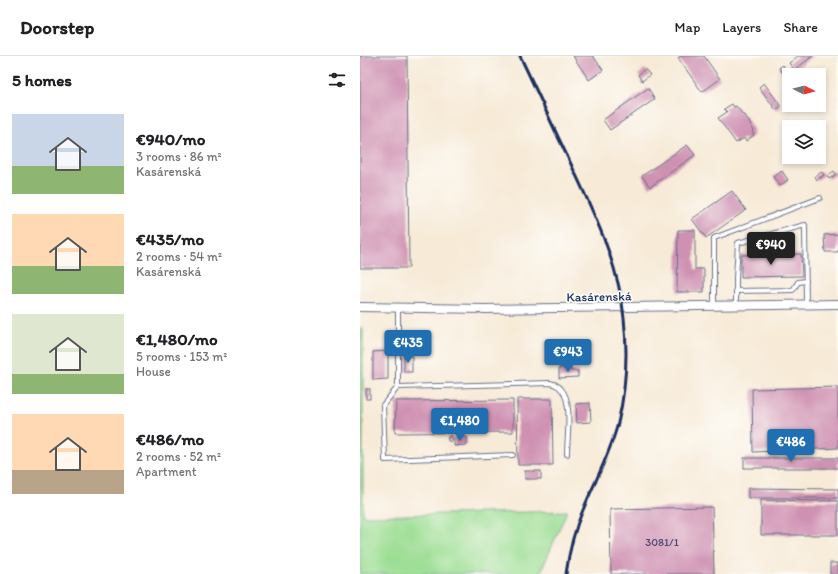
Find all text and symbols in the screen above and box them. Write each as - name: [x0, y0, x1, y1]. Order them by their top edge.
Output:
- text: Doorstep: [20, 16, 94, 39]
- text: Map: [675, 19, 700, 36]
- text: Layers: [722, 19, 761, 36]
- text: Share: [783, 19, 818, 36]
- north arrow: [782, 68, 826, 112]
- map controls: [782, 68, 826, 164]
- icon: filters: [326, 69, 348, 91]
- text: 5 homes: [12, 70, 72, 90]
- button: layers: [782, 120, 826, 164]
- text: €940/mo: [136, 129, 205, 149]
- icon: home: [44, 130, 92, 178]
- text: 3 rooms · 86 m²: [136, 149, 222, 164]
- text: Kasárenská: [136, 164, 201, 179]
- text: €435/mo: [136, 229, 204, 249]
- icon: home: [44, 230, 92, 278]
- pin: €940: [747, 232, 795, 266]
- text: €940: [756, 237, 786, 252]
- text: 2 rooms · 54 m²: [136, 249, 222, 264]
- text: Kasárenská: [136, 264, 201, 279]
- street label: Kasárenská: [566, 288, 632, 305]
- text: €1,480/mo: [136, 329, 218, 349]
- icon: home: [44, 330, 92, 378]
- pin: €435: [384, 330, 432, 364]
- text: €435: [393, 335, 423, 350]
- pin: €943: [544, 339, 592, 373]
- text: €943: [553, 344, 583, 359]
- text: 5 rooms · 153 m²: [136, 349, 227, 364]
- text: House: [136, 364, 171, 379]
- pin: €1,480: [427, 408, 493, 442]
- text: €1,480: [440, 413, 480, 428]
- text: €486/mo: [136, 429, 204, 449]
- pin: €486: [767, 429, 815, 463]
- icon: home: [44, 430, 92, 478]
- text: €486: [776, 434, 806, 449]
- text: 2 rooms · 52 m²: [136, 449, 221, 464]
- text: Apartment: [136, 464, 197, 479]
- house number: 3081/1: [645, 536, 679, 549]

